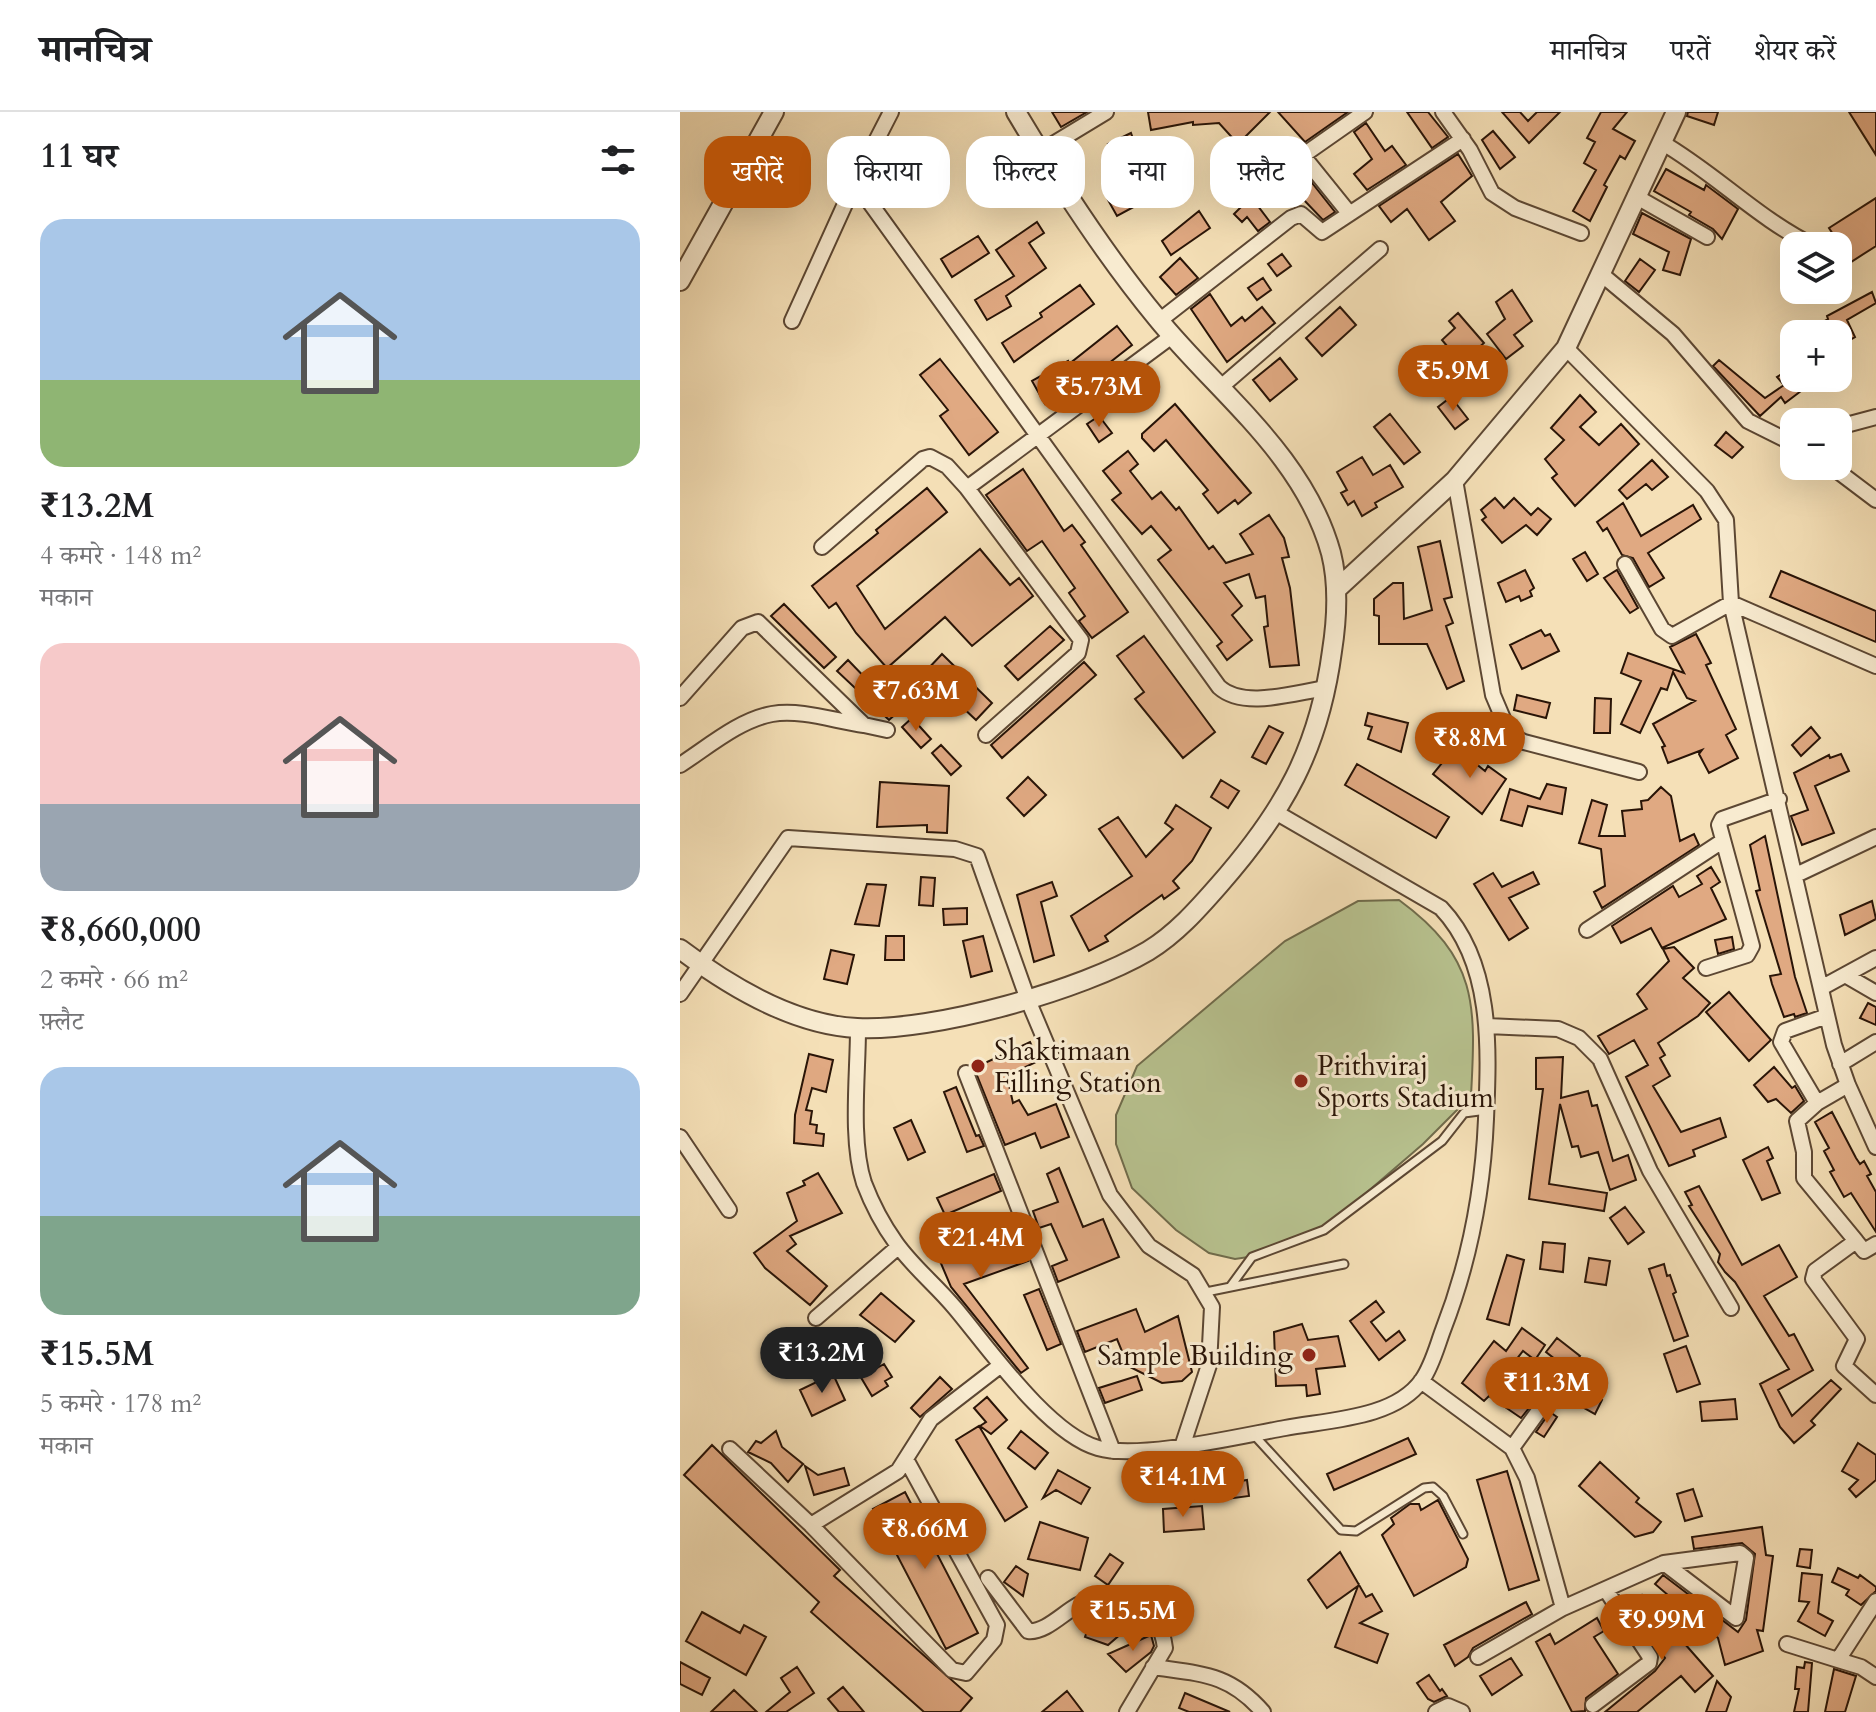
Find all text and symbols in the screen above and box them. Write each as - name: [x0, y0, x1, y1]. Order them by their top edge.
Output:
- text: मानचित्र: [40, 24, 151, 76]
- text: मानचित्र: [1550, 32, 1626, 70]
- text: परतें: [1670, 32, 1710, 70]
- text: शेयर करें: [1754, 32, 1836, 70]
- text: 11 घर: [40, 133, 118, 179]
- chip: खरीदें: [704, 136, 811, 208]
- chip: किराया: [827, 136, 950, 208]
- chip: फ़िल्टर: [966, 136, 1085, 208]
- chip: नया: [1101, 136, 1194, 208]
- chip: फ़्लैट: [1210, 136, 1312, 208]
- icon: filters: [596, 138, 640, 182]
- map controls: [1780, 232, 1852, 480]
- button: layers: [1780, 232, 1852, 304]
- icon: home: [268, 271, 412, 415]
- button: +: [1780, 320, 1852, 392]
- pin: ₹5.9M: [1397, 345, 1509, 413]
- text: ₹5.9M: [1416, 353, 1490, 388]
- pin: ₹5.73M: [1034, 361, 1164, 429]
- text: ₹5.73M: [1055, 369, 1143, 404]
- button: −: [1780, 408, 1852, 480]
- text: ₹13.2M: [40, 483, 154, 529]
- text: 4 कमरे · 148 m²: [40, 538, 201, 573]
- text: मकान: [40, 580, 93, 615]
- pin: ₹7.63M: [851, 665, 981, 733]
- text: ₹7.63M: [872, 673, 960, 708]
- icon: home: [268, 695, 412, 839]
- pin: ₹8.8M: [1414, 712, 1526, 780]
- text: ₹8.8M: [1433, 720, 1507, 755]
- text: ₹8,660,000: [40, 907, 201, 953]
- text: 2 कमरे · 66 m²: [40, 962, 188, 997]
- text: फ़्लैट: [40, 1004, 83, 1039]
- place label: Shaktimaan Filling Station: [994, 1032, 1162, 1102]
- place label: Prithviraj Sports Stadium: [1317, 1047, 1494, 1117]
- marker: Shaktimaan Filling Station: [969, 1057, 987, 1075]
- marker: Prithviraj Sports Stadium: [1292, 1072, 1310, 1090]
- icon: home: [268, 1119, 412, 1263]
- pin: ₹21.4M: [916, 1212, 1046, 1280]
- text: ₹21.4M: [937, 1220, 1025, 1255]
- pin: ₹13.2M: [757, 1327, 887, 1395]
- text: ₹15.5M: [40, 1331, 154, 1377]
- text: ₹13.2M: [778, 1335, 866, 1370]
- place label: Sample Building: [1097, 1337, 1293, 1375]
- marker: Sample Building: [1300, 1346, 1318, 1364]
- pin: ₹11.3M: [1482, 1357, 1612, 1425]
- text: ₹11.3M: [1503, 1365, 1591, 1400]
- text: 5 कमरे · 178 m²: [40, 1386, 201, 1421]
- text: मकान: [40, 1428, 93, 1463]
- pin: ₹14.1M: [1118, 1451, 1248, 1519]
- text: ₹14.1M: [1139, 1459, 1227, 1494]
- pin: ₹8.66M: [860, 1503, 990, 1571]
- text: ₹8.66M: [881, 1511, 969, 1546]
- pin: ₹15.5M: [1068, 1585, 1198, 1653]
- text: ₹15.5M: [1089, 1593, 1177, 1628]
- pin: ₹9.99M: [1597, 1594, 1727, 1662]
- text: ₹9.99M: [1618, 1602, 1706, 1637]

